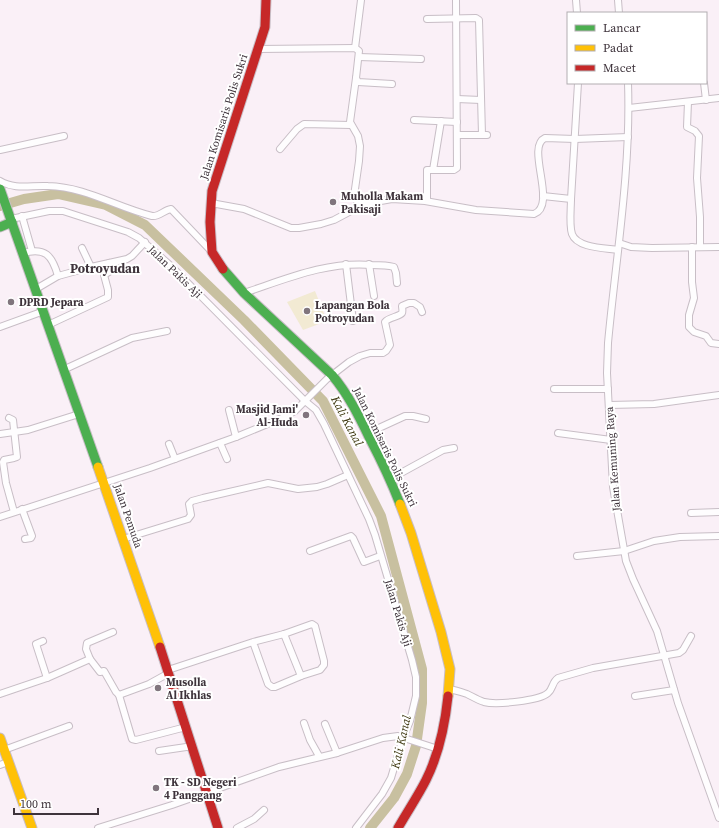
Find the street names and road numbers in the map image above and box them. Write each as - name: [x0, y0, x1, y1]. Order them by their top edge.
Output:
- street label: Jalan Komisaris Polis Sukri: [196, 52, 251, 183]
- street label: Jalan Pakis Aji: [144, 242, 205, 302]
- street label: Jalan Komisaris Polis Sukri: [349, 384, 421, 509]
- street label: Jalan Kemuning Raya: [602, 406, 624, 513]
- street label: Jalan Pemuda: [110, 481, 146, 551]
- street label: Jalan Pakis Aji: [380, 577, 415, 648]

